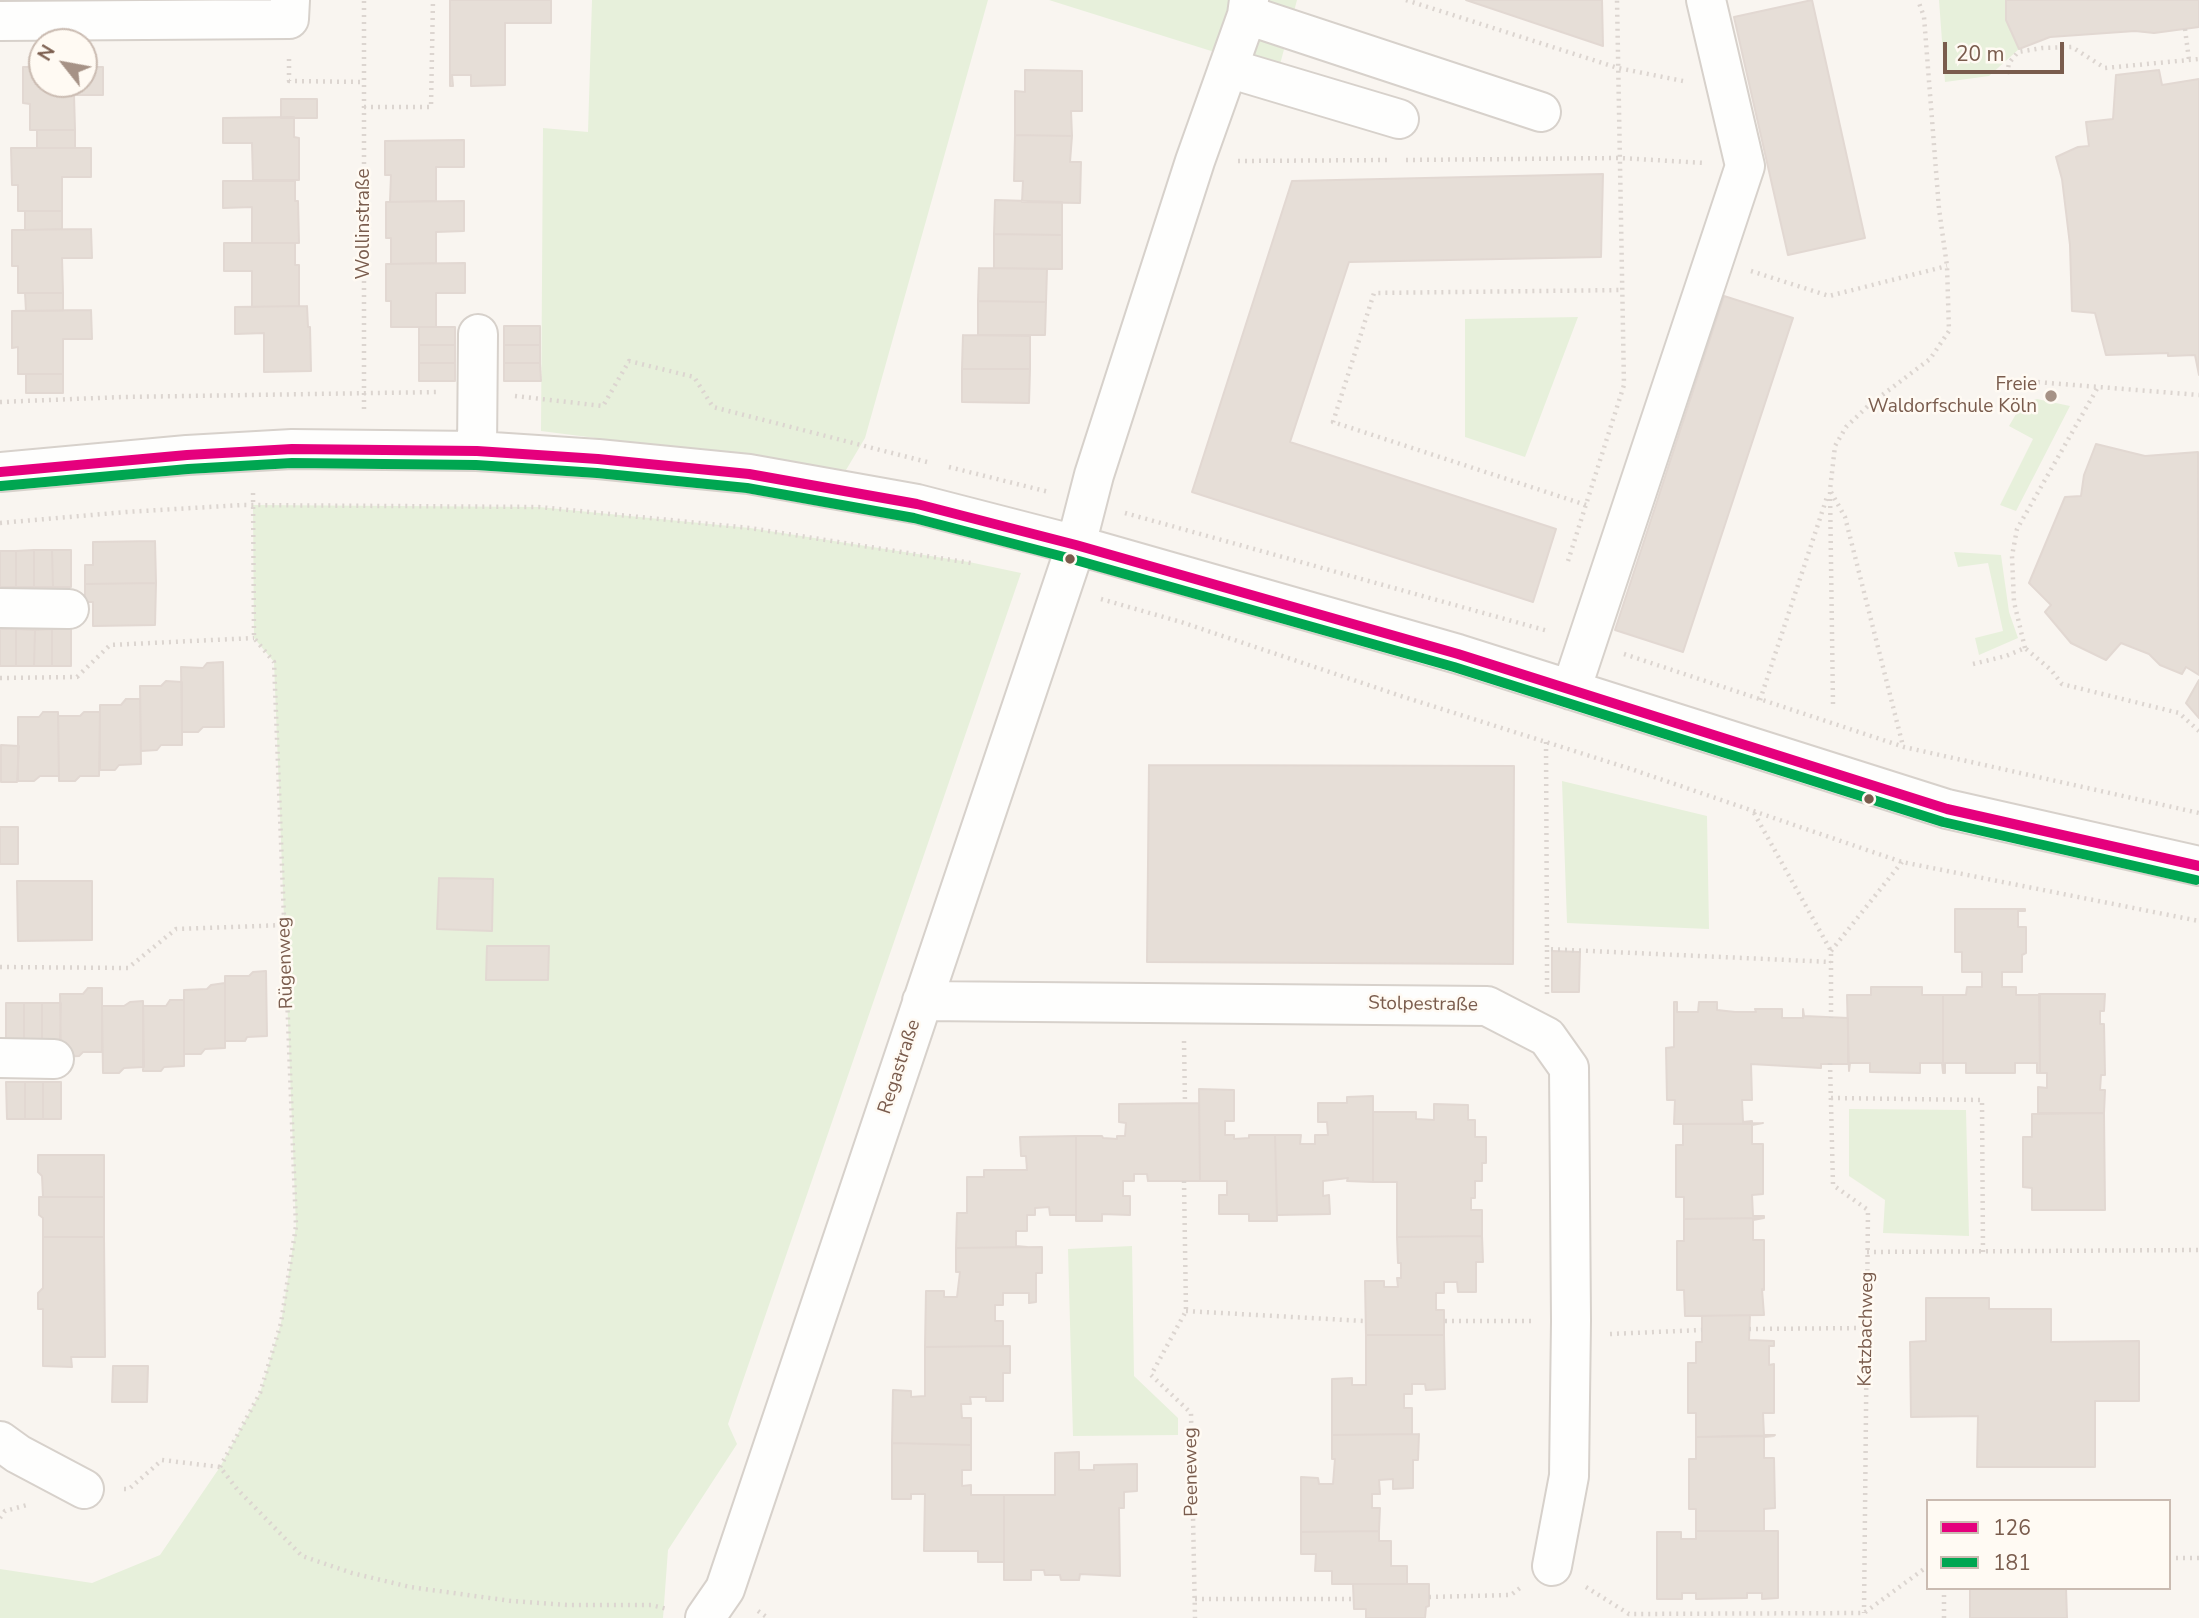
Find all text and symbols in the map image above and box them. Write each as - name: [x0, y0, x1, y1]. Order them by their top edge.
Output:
- north arrow: [28, 28, 98, 98]
- scale bar: [1947, 28, 2068, 72]
- text: N: [32, 40, 62, 66]
- text: 20 m: [1956, 40, 2005, 68]
- street label: Wollinstraße: [353, 168, 375, 280]
- place label: Freie Waldorfschule Köln: [1868, 374, 2037, 418]
- marker: Freie Waldorfschule Köln: [2043, 388, 2059, 404]
- unlabelled marker: [1063, 552, 1077, 566]
- unlabelled marker: [1862, 792, 1876, 806]
- street label: Rügenweg: [273, 916, 299, 1010]
- street label: Stolpestraße: [1368, 993, 1478, 1017]
- street label: Regastraße: [874, 1017, 926, 1117]
- street label: Katzbachweg: [1855, 1271, 1879, 1387]
- street label: Peeneweg: [1180, 1427, 1204, 1517]
- legend: [1926, 1499, 2171, 1590]
- text: 126: [1993, 1514, 2031, 1542]
- text: 181: [1993, 1549, 2031, 1577]

